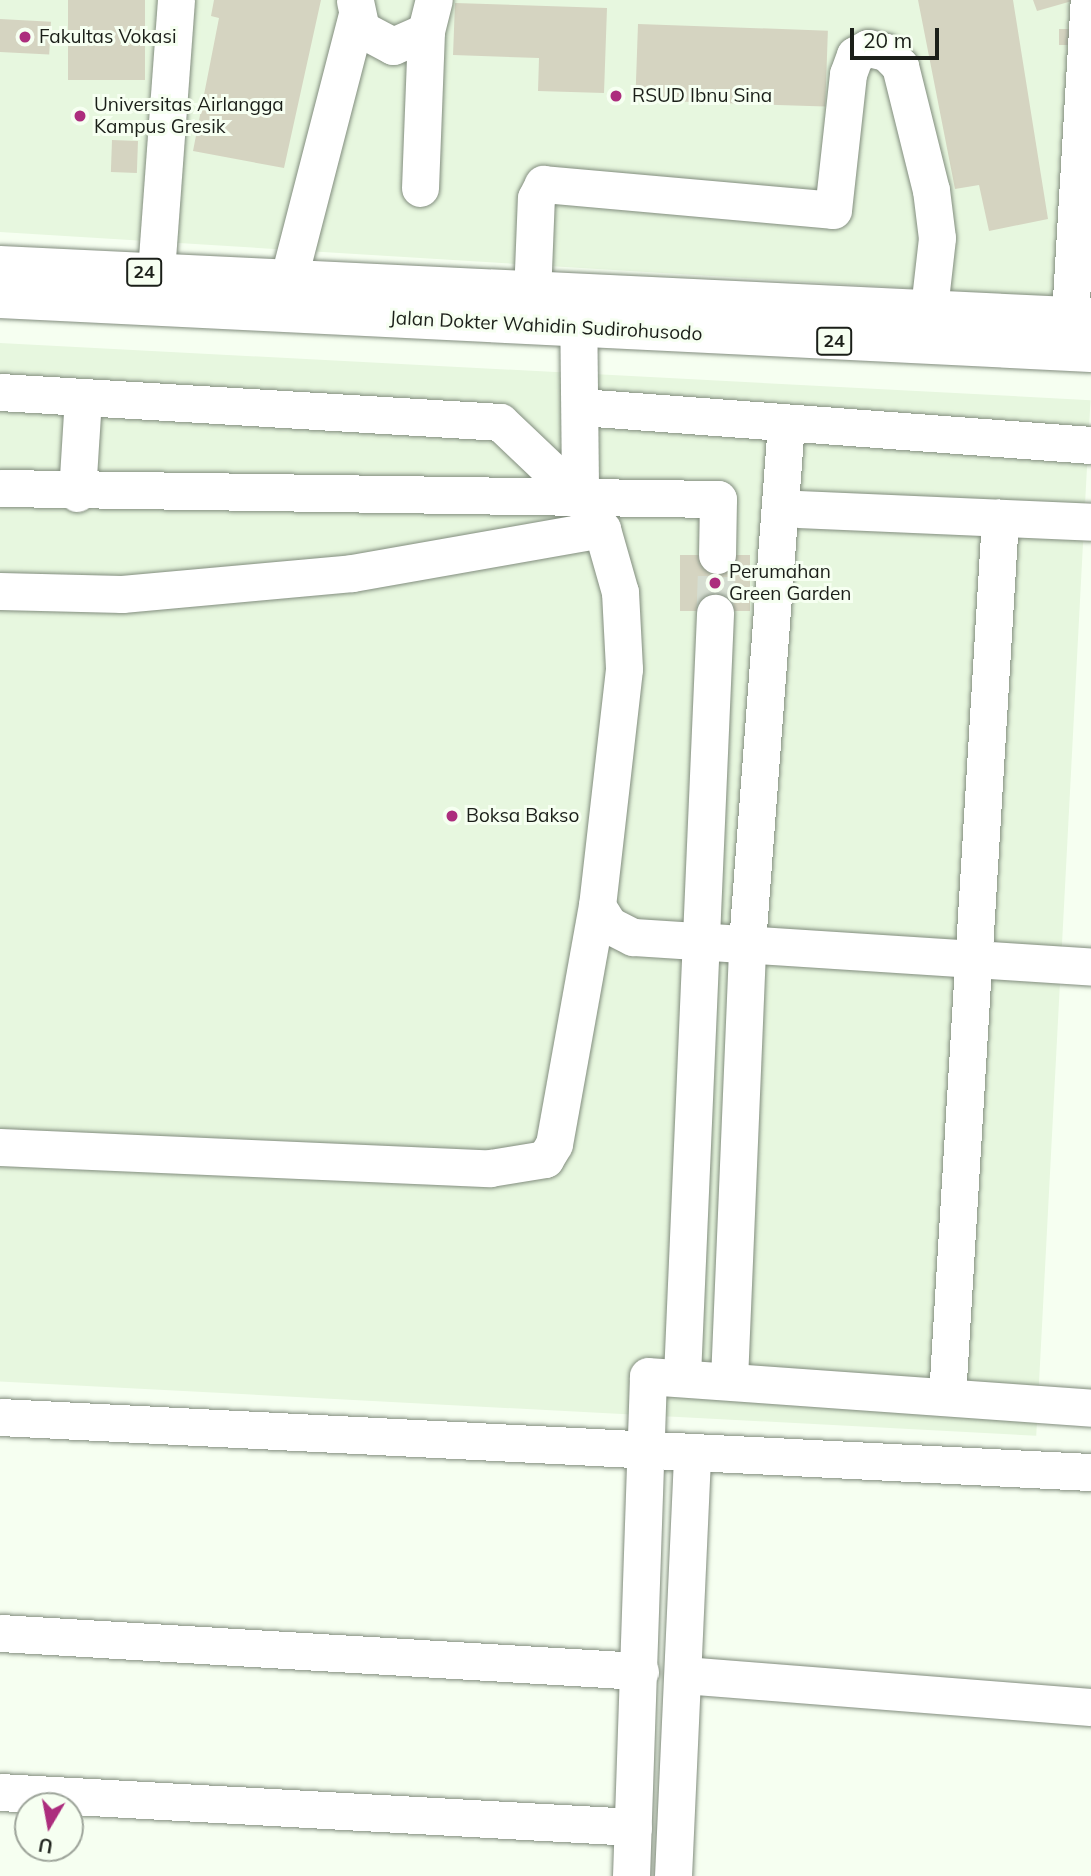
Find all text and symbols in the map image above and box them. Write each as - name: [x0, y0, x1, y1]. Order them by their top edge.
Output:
- scale bar: [853, 14, 942, 58]
- place label: Fakultas Vokasi: [39, 26, 176, 48]
- text: 20 m: [863, 27, 912, 53]
- marker: Fakultas Vokasi: [17, 29, 33, 45]
- place label: RSUD Ibnu Sina: [632, 85, 772, 107]
- marker: RSUD Ibnu Sina: [606, 86, 626, 106]
- place label: Universitas Airlangga Kampus Gresik: [94, 94, 284, 138]
- marker: Universitas Airlangga Kampus Gresik: [72, 108, 88, 124]
- road number: 24: [125, 258, 163, 286]
- street label: Jalan Dokter Wahidin Sudirohusodo: [389, 306, 703, 346]
- road number: 24: [815, 326, 853, 356]
- place label: Perumahan Green Garden: [729, 561, 851, 605]
- marker: Perumahan Green Garden: [707, 575, 723, 591]
- place label: Boksa Bakso: [466, 805, 579, 827]
- marker: Boksa Bakso: [444, 808, 460, 824]
- north arrow: [14, 1792, 84, 1862]
- text: U: [37, 1833, 55, 1859]

